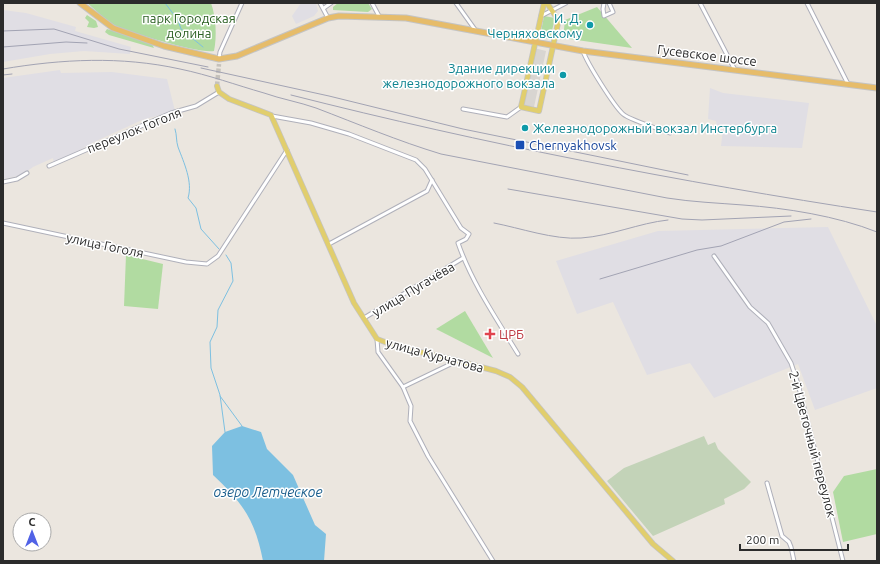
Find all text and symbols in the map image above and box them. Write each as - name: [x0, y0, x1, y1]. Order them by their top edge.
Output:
- park label: парк Городская долина: [142, 11, 236, 40]
- place label: И. Д. Черняховскому: [488, 11, 582, 40]
- marker: И. Д. Черняховскому: [585, 20, 595, 30]
- street label: Гусевское шоссе: [656, 42, 758, 68]
- place label: Здание дирекции железнодорожного вокзала: [383, 61, 555, 90]
- marker: Здание дирекции железнодорожного вокзала: [558, 70, 568, 80]
- street label: переулок Гоголя: [85, 105, 183, 155]
- place label: Железнодорожный вокзал Инстербурга: [533, 121, 777, 135]
- marker: Железнодорожный вокзал Инстербурга: [520, 123, 530, 133]
- place label: Chernyakhovsk: [529, 138, 617, 152]
- marker: Chernyakhovsk: [514, 139, 526, 151]
- street label: улица Гоголя: [65, 230, 145, 260]
- street label: улица Пугачёва: [369, 259, 457, 319]
- place label: ЦРБ: [499, 327, 524, 341]
- marker: ЦРБ: [484, 328, 496, 340]
- street label: улица Курчатова: [385, 335, 485, 375]
- street label: 2-й Цветочный переулок: [787, 369, 839, 519]
- water label: озеро Летческое: [214, 484, 322, 500]
- north arrow: [12, 512, 52, 552]
- text: С: [28, 516, 36, 528]
- scale bar: [740, 526, 848, 552]
- text: 200 m: [746, 533, 779, 546]

